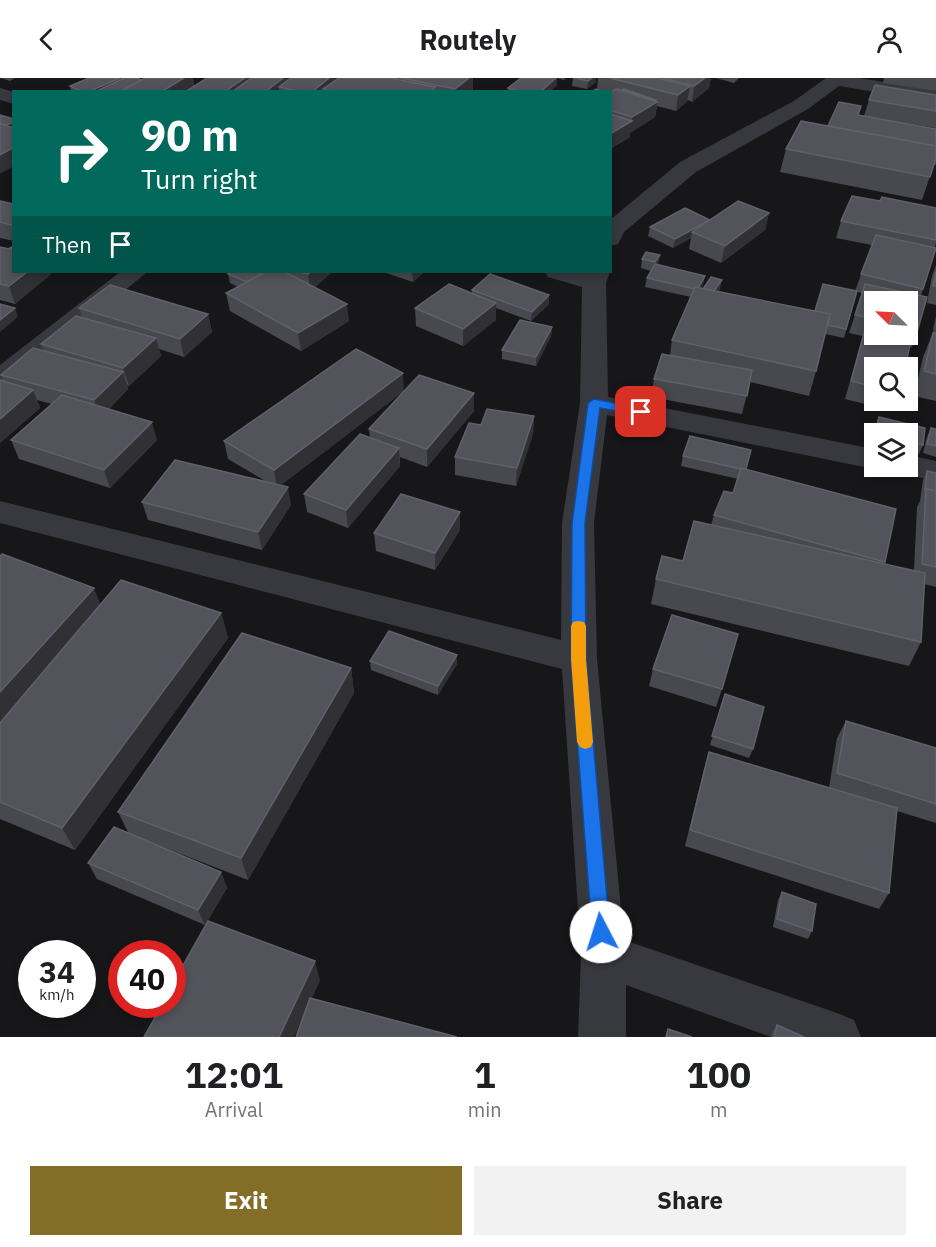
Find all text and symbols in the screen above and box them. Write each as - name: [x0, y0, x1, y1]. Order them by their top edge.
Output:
- text: Routely: [420, 22, 516, 57]
- icon: back: [30, 23, 63, 56]
- icon: person: [873, 23, 906, 56]
- text: 90 m: [141, 108, 239, 163]
- icon: right: [42, 114, 120, 192]
- text: Turn right: [141, 161, 258, 196]
- icon: arrive: [104, 228, 137, 261]
- text: Then: [42, 230, 92, 259]
- north arrow: [864, 291, 918, 345]
- map controls: [864, 291, 918, 477]
- button: search: [864, 357, 918, 411]
- pin: [615, 386, 666, 437]
- icon: arrive: [624, 395, 657, 428]
- button: layers: [864, 423, 918, 477]
- position arrow: [569, 900, 633, 964]
- speed limit sign: 40: [108, 940, 186, 1018]
- text: 34: [39, 952, 75, 991]
- text: km/h: [39, 985, 75, 1004]
- text: 12:01: [185, 1051, 283, 1098]
- text: 1: [474, 1051, 496, 1098]
- text: 100: [686, 1051, 751, 1098]
- text: Arrival: [205, 1096, 263, 1123]
- text: min: [468, 1096, 502, 1123]
- text: m: [710, 1096, 728, 1123]
- button: Exit: [30, 1166, 462, 1235]
- button: Share: [474, 1166, 906, 1235]

